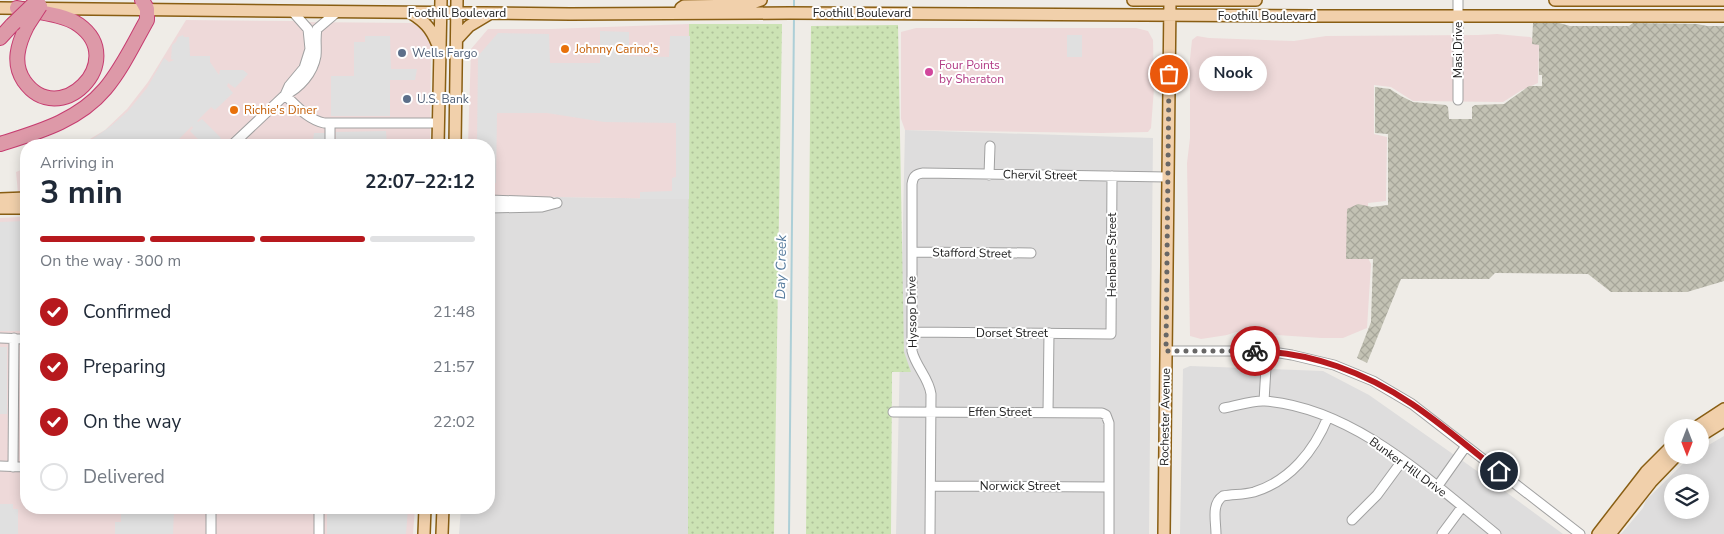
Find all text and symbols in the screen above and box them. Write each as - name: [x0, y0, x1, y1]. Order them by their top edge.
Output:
- street label: Foothill Boulevard: [408, 5, 506, 21]
- street label: Foothill Boulevard: [813, 5, 911, 21]
- street label: Foothill Boulevard: [1218, 8, 1316, 24]
- street label: Masi Drive: [1450, 22, 1466, 78]
- place label: Johnny Carino's: [574, 41, 659, 57]
- marker: Johnny Carino's: [559, 43, 571, 55]
- place label: Wells Fargo: [412, 45, 478, 61]
- marker: Wells Fargo: [396, 47, 408, 59]
- pin: [1148, 53, 1190, 95]
- callout: Nook: [1199, 56, 1266, 92]
- place label: Four Points by Sheraton: [939, 57, 1004, 87]
- icon: bag: [1155, 60, 1183, 88]
- text: Nook: [1214, 62, 1252, 84]
- marker: Four Points by Sheraton: [923, 66, 935, 78]
- place label: U.S. Bank: [417, 91, 470, 107]
- marker: U.S. Bank: [401, 93, 413, 105]
- place label: Richie's Diner: [244, 102, 318, 118]
- marker: Richie's Diner: [228, 104, 240, 116]
- text: Arriving in: [40, 152, 114, 174]
- street label: Chervil Street: [1003, 166, 1078, 184]
- text: 22:07–22:12: [365, 169, 475, 195]
- text: 3 min: [40, 171, 123, 214]
- street label: Henbane Street: [1104, 212, 1120, 297]
- water label: Day Creek: [771, 233, 791, 300]
- street label: Stafford Street: [932, 244, 1013, 262]
- text: On the way · 300 m: [40, 250, 181, 272]
- street label: Hyssop Drive: [903, 276, 921, 348]
- icon: check: [40, 298, 68, 326]
- text: Confirmed: [83, 299, 171, 325]
- text: 21:48: [433, 301, 475, 323]
- street label: Dorset Street: [976, 325, 1049, 341]
- courier: [1230, 326, 1280, 376]
- icon: bike: [1241, 337, 1269, 365]
- icon: check: [40, 353, 68, 381]
- text: Preparing: [83, 354, 166, 380]
- text: 21:57: [433, 356, 475, 378]
- street label: Rochester Avenue: [1156, 368, 1174, 466]
- street label: Effen Street: [968, 404, 1033, 420]
- icon: check: [40, 408, 68, 436]
- text: On the way: [83, 409, 181, 435]
- text: 22:02: [433, 411, 475, 433]
- north arrow: [1664, 419, 1709, 464]
- map controls: [1664, 419, 1709, 519]
- street label: Bunker Hill Drive: [1366, 434, 1450, 500]
- pin: [1478, 450, 1520, 492]
- icon: home: [1485, 457, 1513, 485]
- text: Delivered: [83, 464, 165, 490]
- button: layers: [1664, 474, 1709, 519]
- street label: Norwick Street: [980, 478, 1061, 494]

